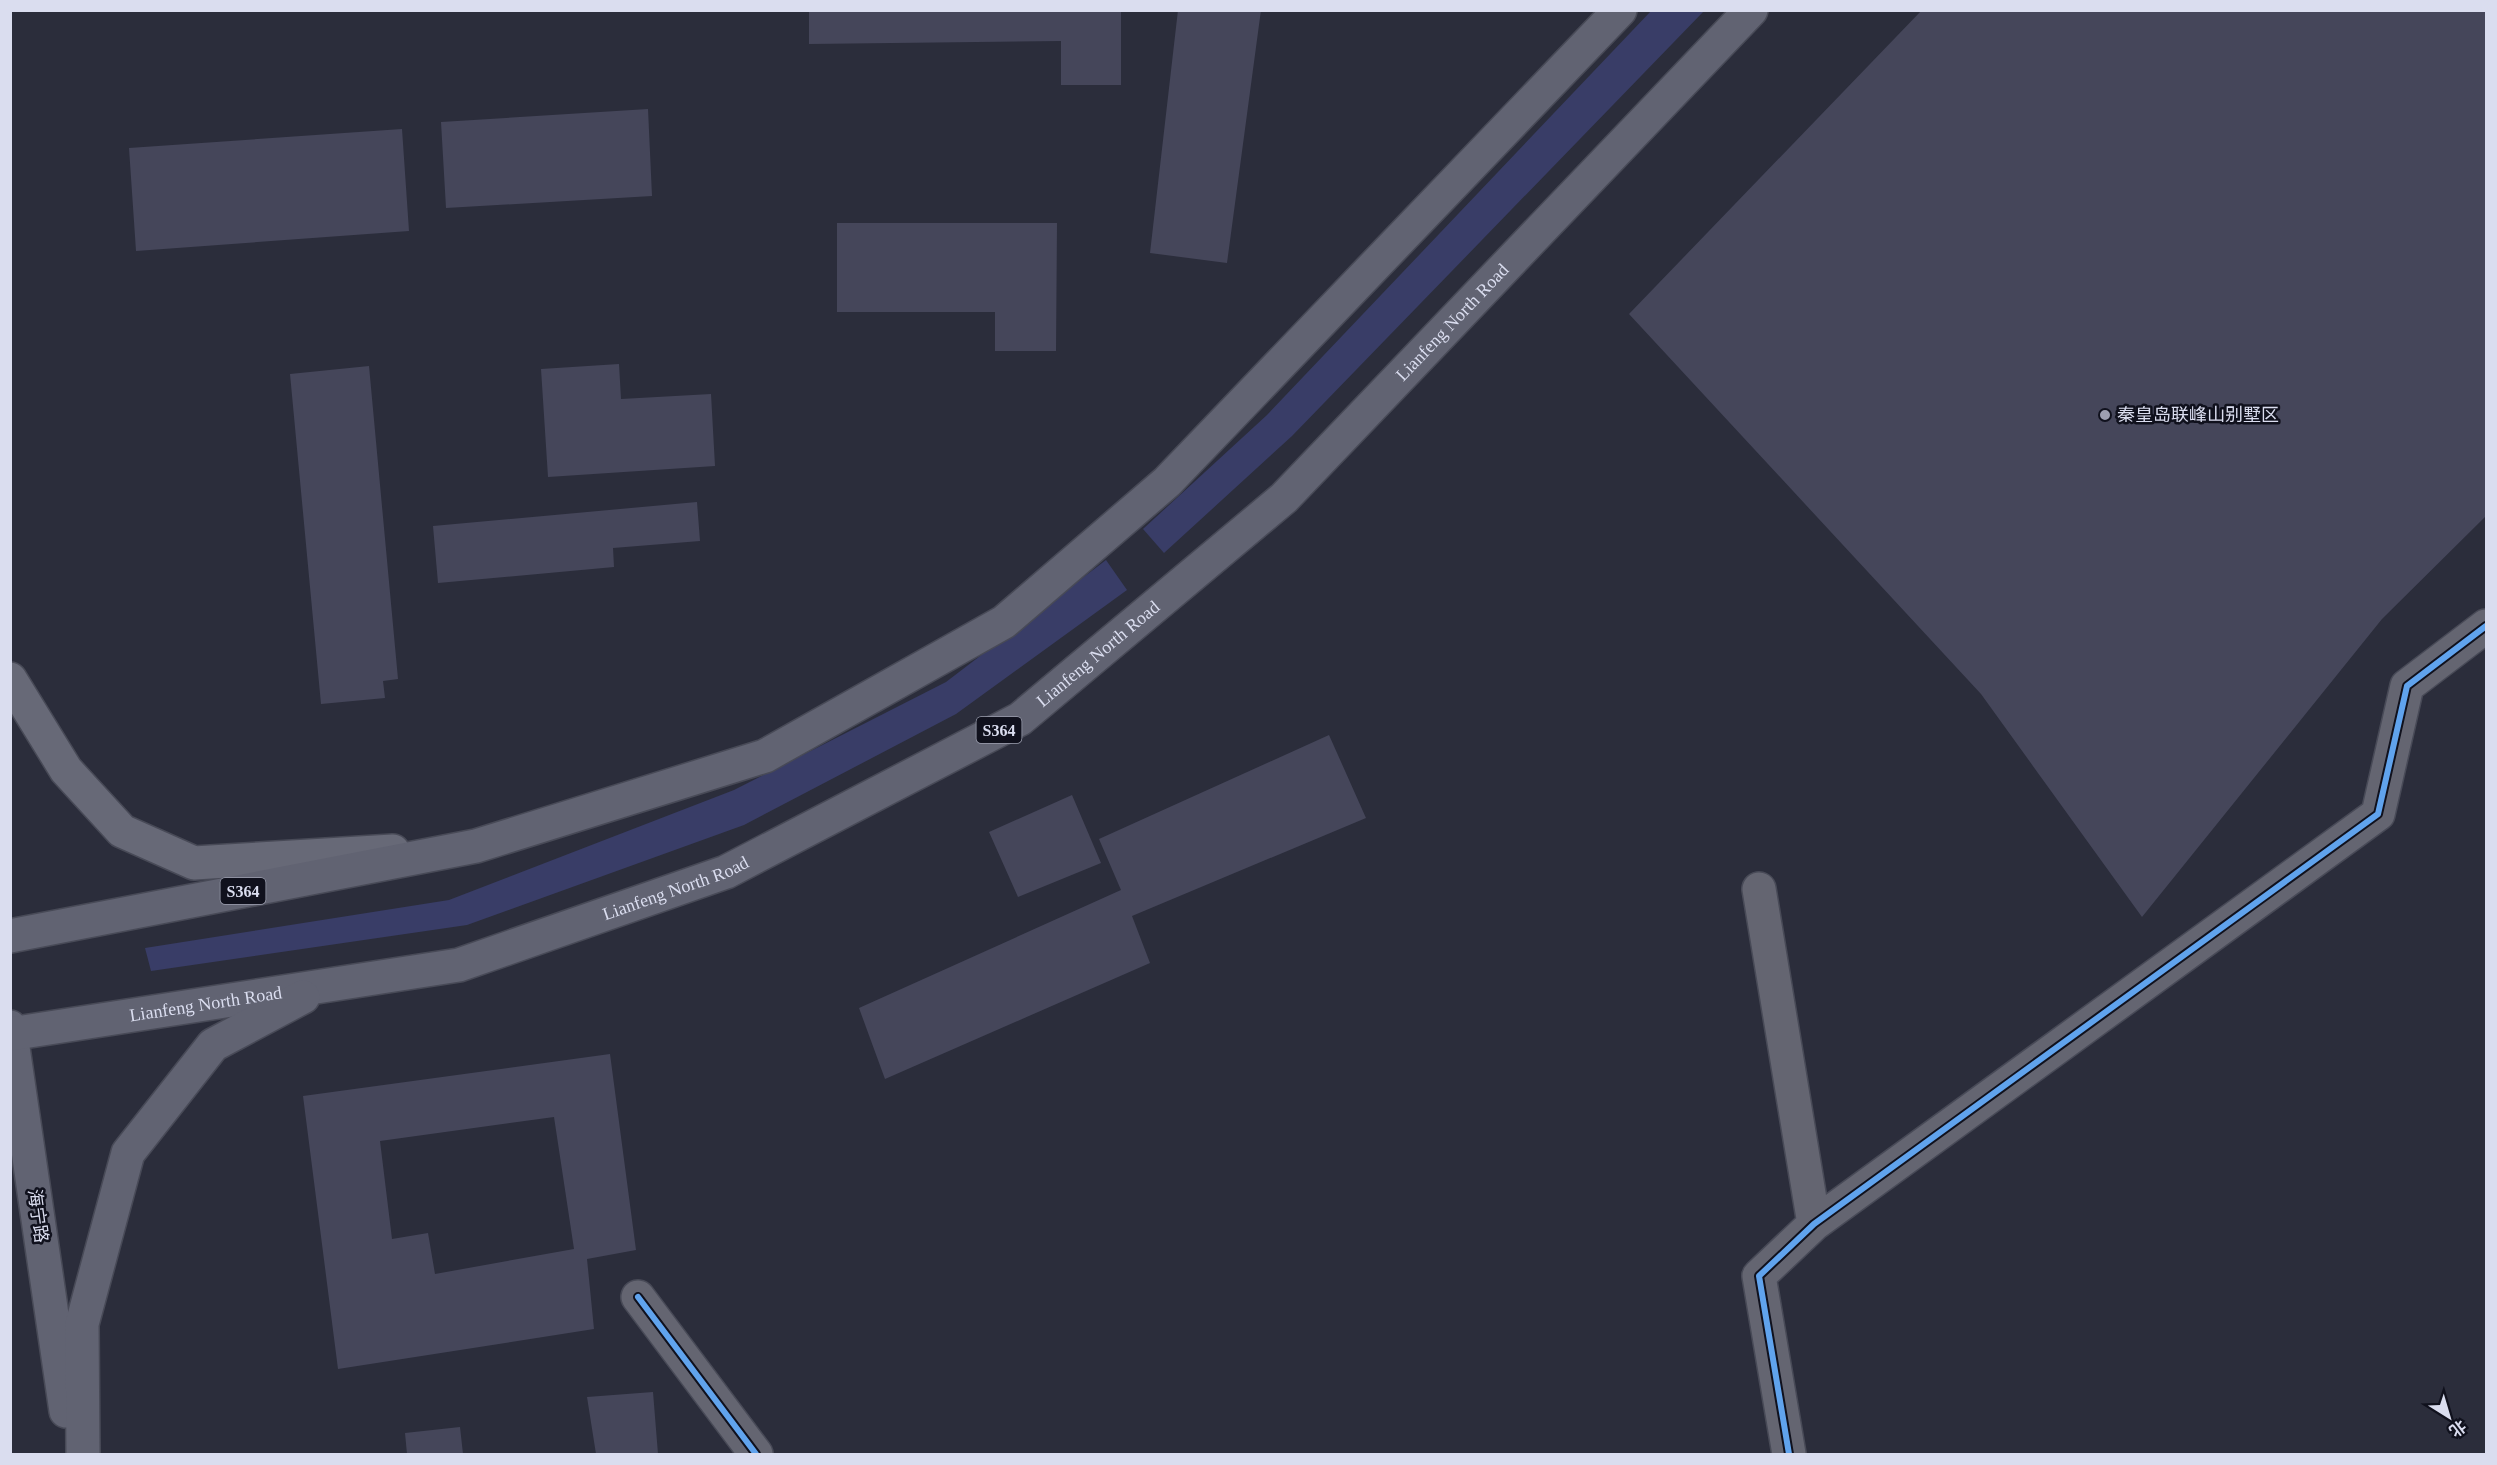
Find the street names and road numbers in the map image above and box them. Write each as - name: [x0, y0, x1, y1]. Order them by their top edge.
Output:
- street label: Lianfeng North Road: [1392, 260, 1513, 385]
- street label: Lianfeng North Road: [1032, 597, 1163, 711]
- road number: S364: [976, 717, 1022, 743]
- street label: Lianfeng North Road: [600, 852, 752, 924]
- road number: S364: [220, 878, 266, 904]
- street label: Lianfeng North Road: [128, 982, 283, 1026]
- street label: 海宁路: [24, 1188, 52, 1244]

